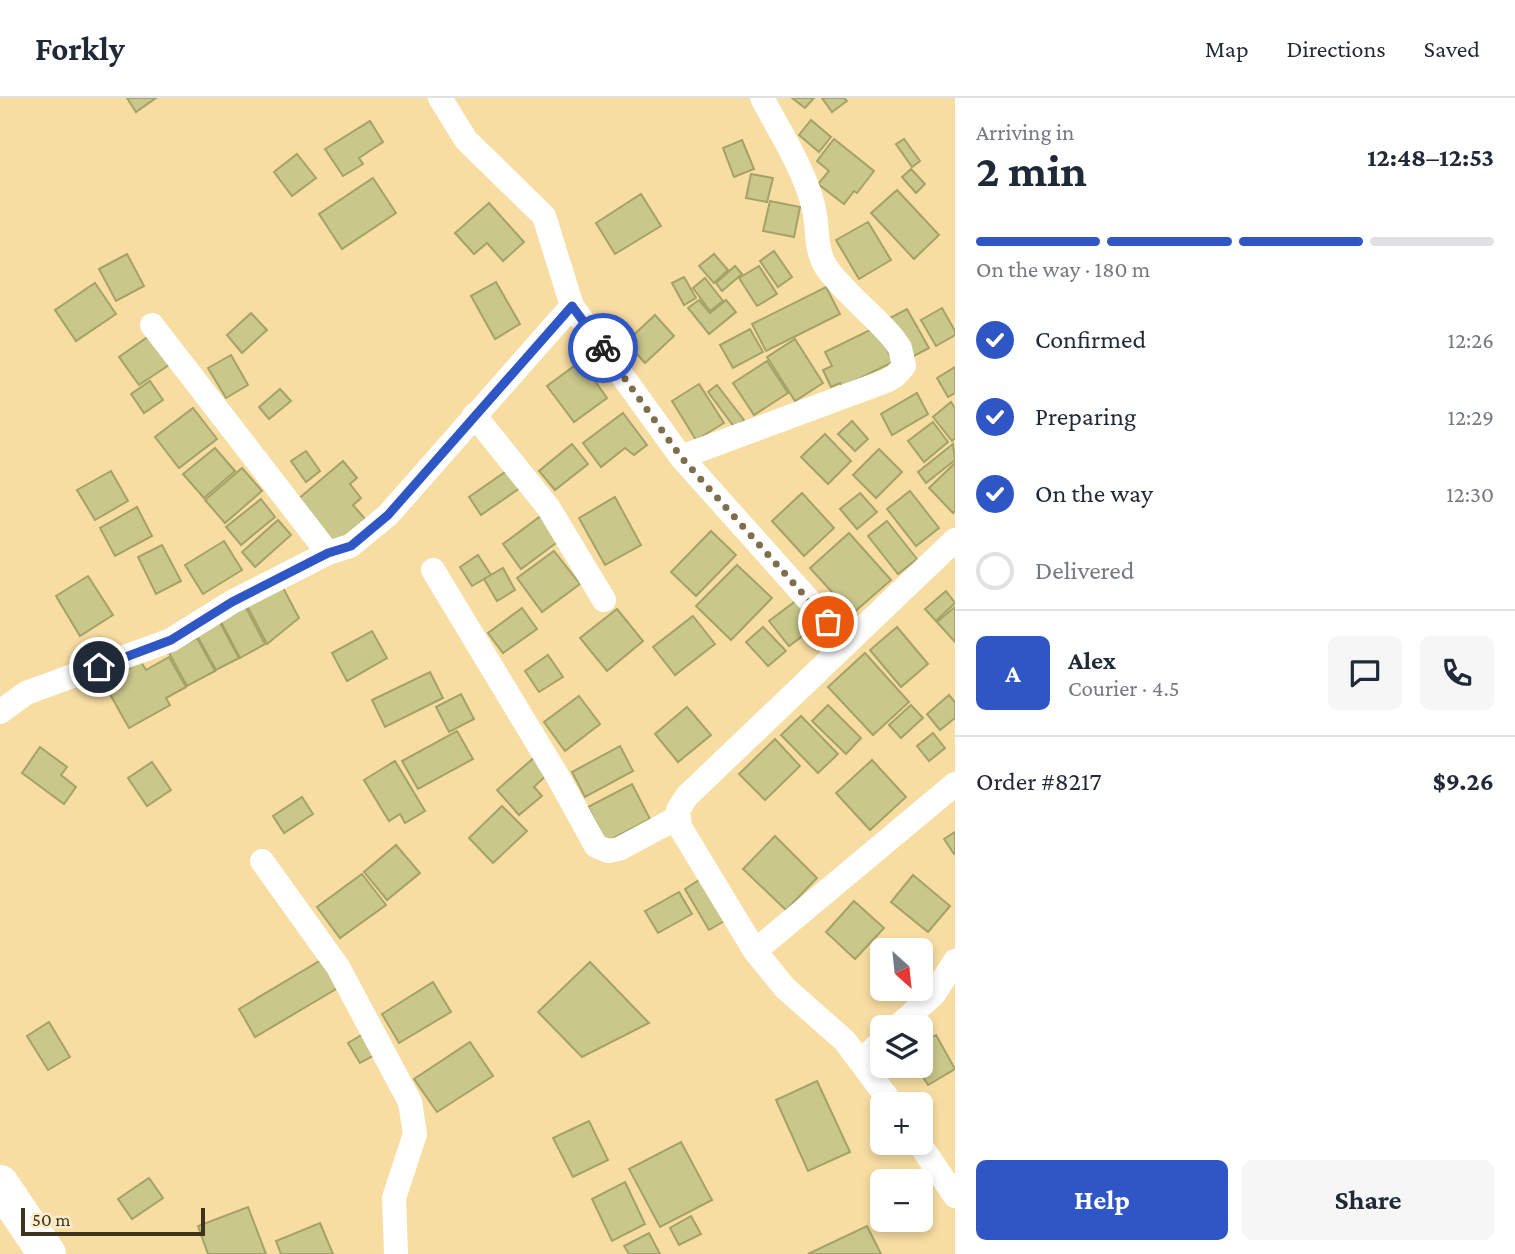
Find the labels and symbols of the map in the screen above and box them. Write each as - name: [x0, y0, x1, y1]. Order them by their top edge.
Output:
- courier: [568, 313, 638, 383]
- pin: [798, 592, 858, 652]
- pin: [69, 637, 129, 697]
- north arrow: [870, 938, 933, 1001]
- scale bar: [21, 1205, 205, 1237]

